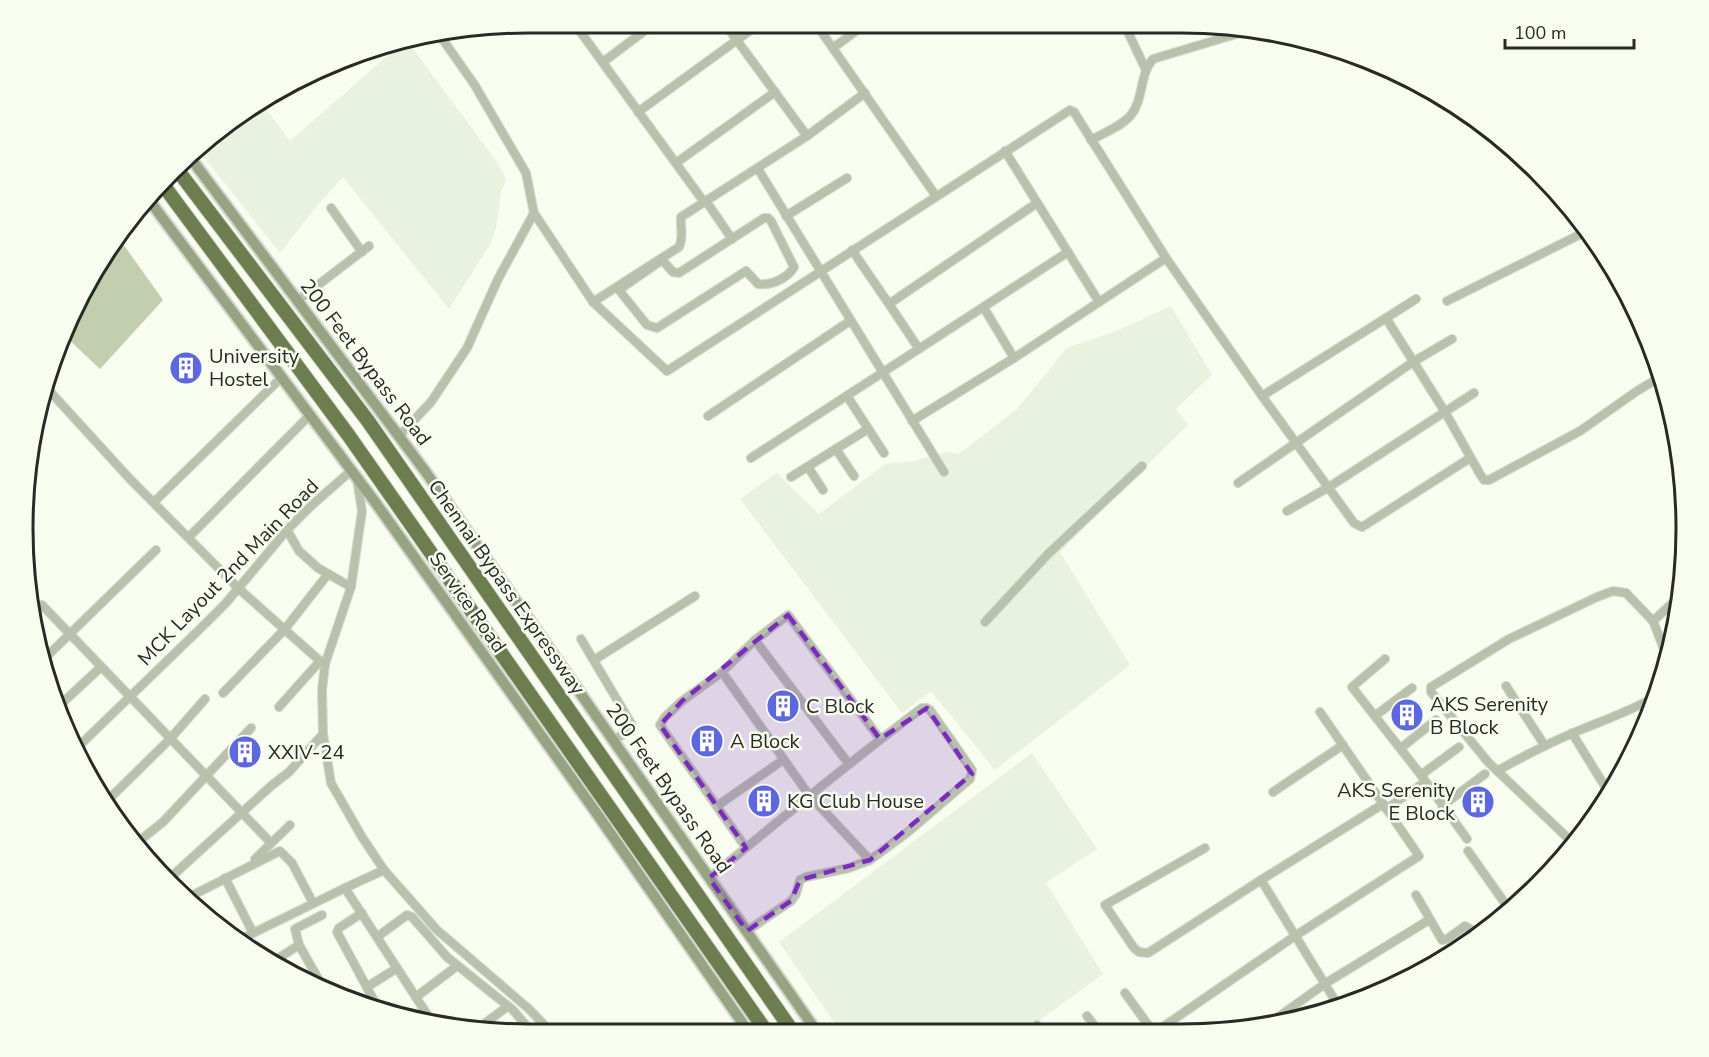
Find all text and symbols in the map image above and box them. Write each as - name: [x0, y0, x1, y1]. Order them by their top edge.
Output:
- scale bar: [1505, 12, 1634, 50]
- text: 100 m: [1514, 21, 1566, 45]
- street label: 200 Feet Bypass Road: [294, 273, 437, 451]
- place label: University Hostel: [209, 343, 300, 393]
- building icon: University Hostel: [168, 350, 204, 386]
- street label: MCK Layout 2nd Main Road: [132, 473, 325, 672]
- street label: Chennai Bypass Expressway: [422, 474, 592, 701]
- street label: Service Road: [423, 547, 512, 658]
- building icon: C Block: [765, 688, 801, 724]
- place label: AKS Serenity B Block: [1430, 691, 1549, 741]
- place label: C Block: [806, 693, 875, 720]
- building icon: AKS Serenity B Block: [1389, 697, 1425, 733]
- street label: 200 Feet Bypass Road: [600, 698, 738, 879]
- building icon: A Block: [689, 723, 725, 759]
- place label: A Block: [730, 728, 800, 755]
- building icon: XXIV-24: [227, 734, 263, 770]
- place label: XXIV-24: [268, 739, 344, 766]
- place label: AKS Serenity E Block: [1337, 777, 1456, 827]
- building icon: KG Club House: [746, 783, 782, 819]
- building icon: AKS Serenity E Block: [1460, 784, 1496, 820]
- place label: KG Club House: [787, 788, 924, 815]

